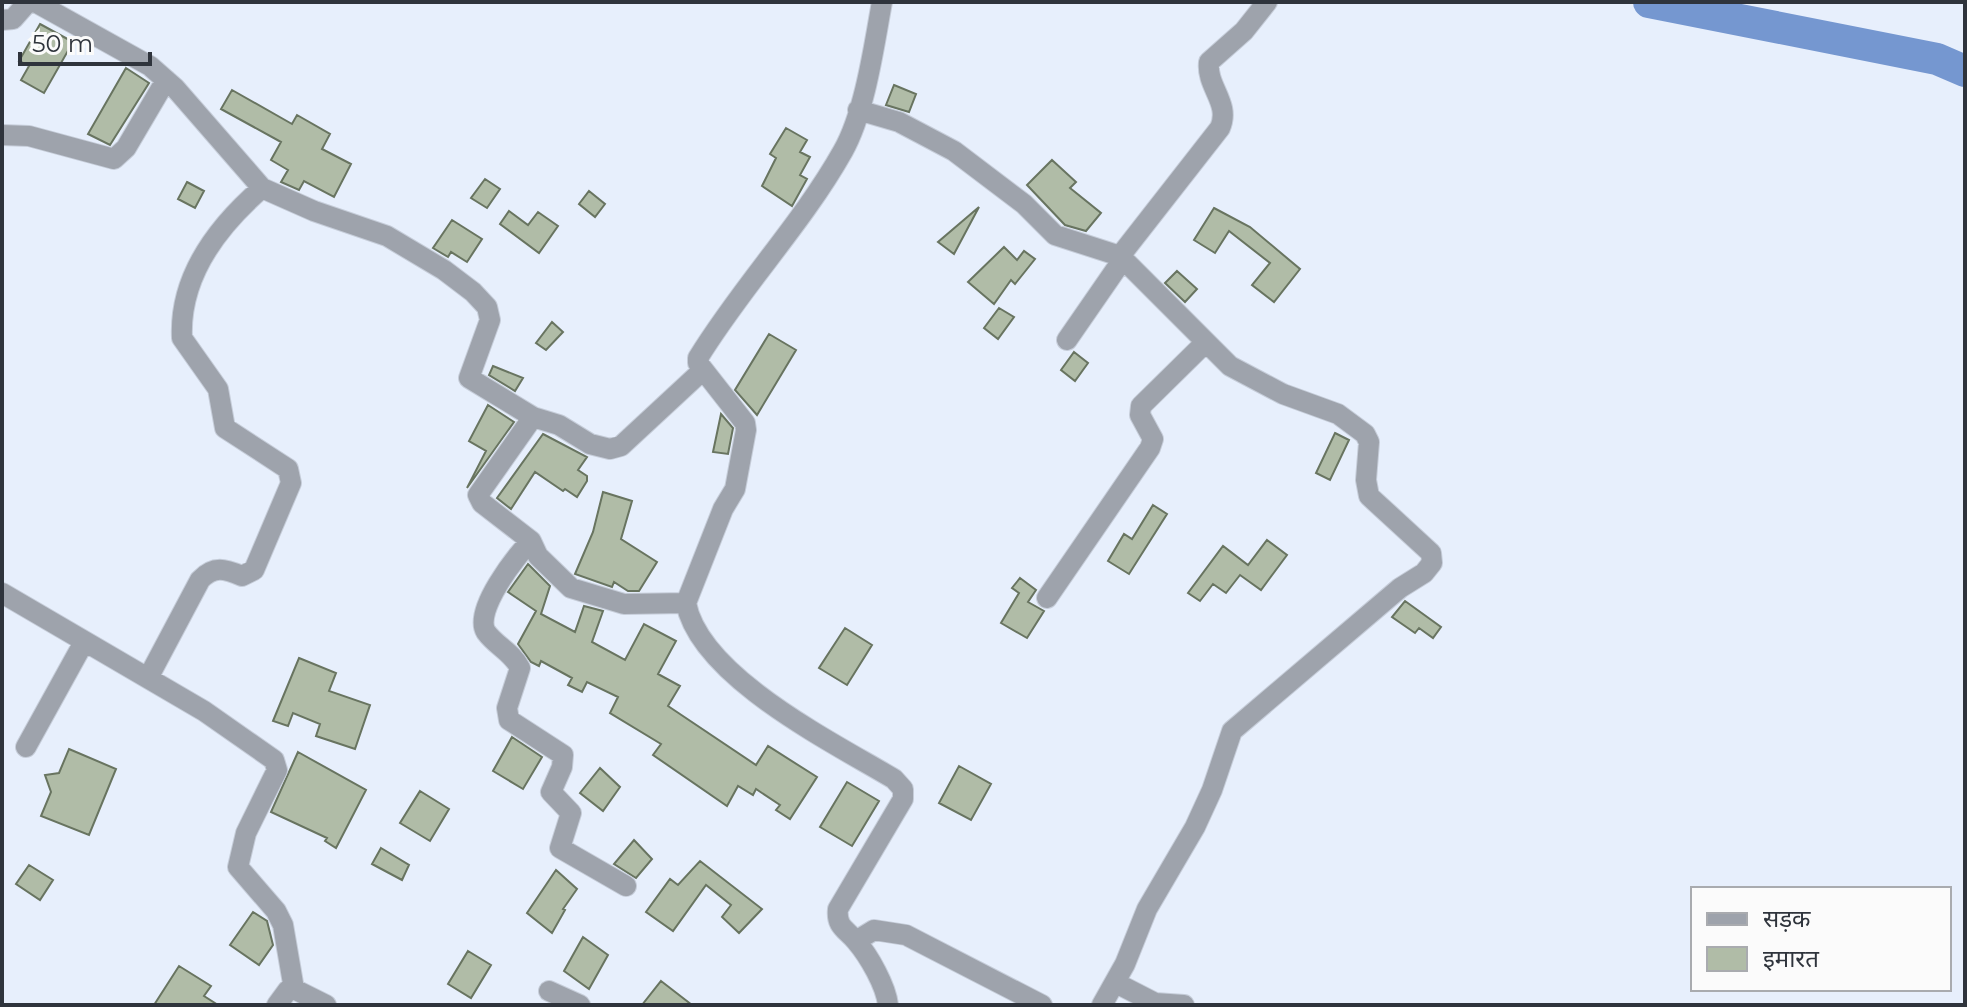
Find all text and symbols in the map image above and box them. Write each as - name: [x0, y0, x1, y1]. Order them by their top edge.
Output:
- scale bar: [20, 16, 150, 66]
- text: 50 m: [32, 29, 93, 58]
- legend: [1691, 887, 1951, 991]
- text: सड़क: [1763, 904, 1811, 933]
- text: इमारत: [1763, 944, 1820, 973]

